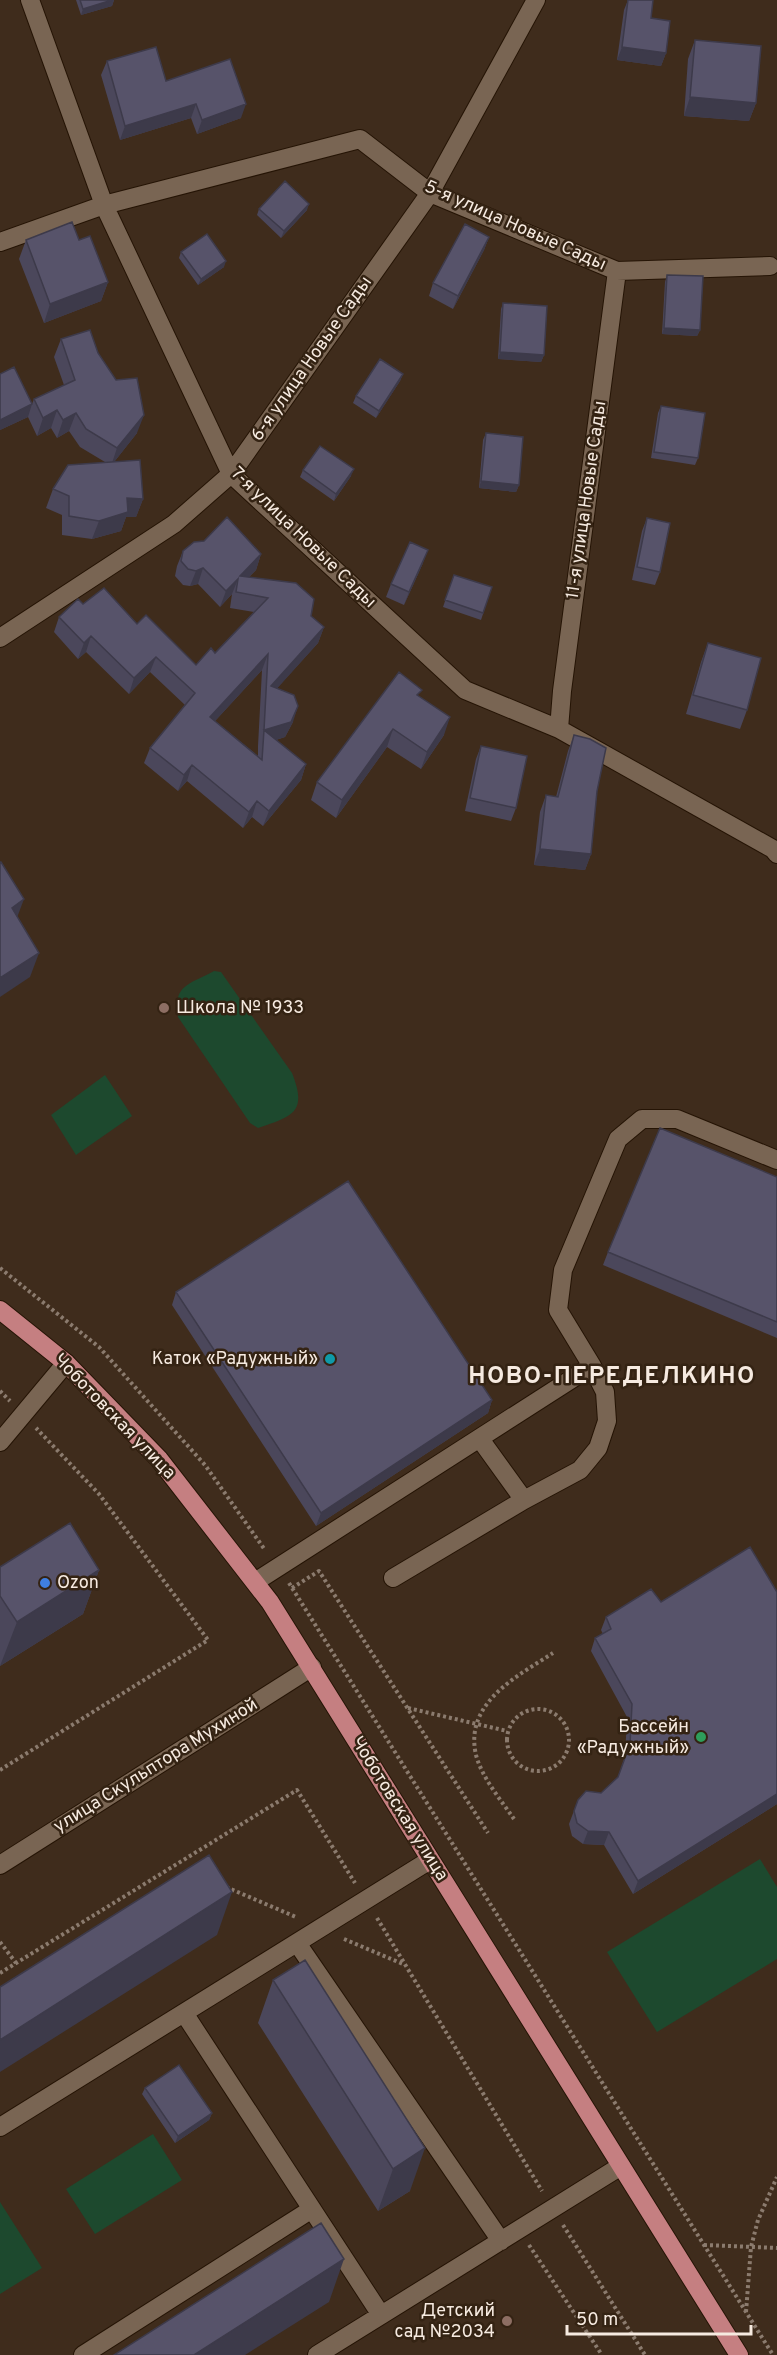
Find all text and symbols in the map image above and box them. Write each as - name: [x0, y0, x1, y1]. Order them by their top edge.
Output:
- street label: 5-я улица Новые Сады: [421, 176, 609, 276]
- street label: 6-я улица Новые Сады: [246, 272, 378, 446]
- street label: 11-я улица Новые Сады: [562, 400, 612, 600]
- street label: 7-я улица Новые Сады: [225, 462, 381, 614]
- place label: Школа № 1933: [176, 997, 304, 1020]
- marker: Школа № 1933: [157, 1001, 171, 1015]
- place label: Каток «Радужный»: [152, 1348, 318, 1371]
- street label: Чоботовская улица: [48, 1349, 180, 1485]
- marker: Каток «Радужный»: [323, 1352, 337, 1366]
- district label: НОВО-ПЕРЕДЕЛКИНО: [468, 1362, 756, 1392]
- place label: Ozon: [57, 1572, 99, 1595]
- marker: Ozon: [38, 1576, 52, 1590]
- street label: улица Скульптора Мухиной: [50, 1694, 262, 1838]
- place label: Бассейн «Радужный»: [577, 1716, 689, 1760]
- marker: Бассейн «Радужный»: [694, 1730, 708, 1744]
- street label: Чоботовская улица: [345, 1732, 453, 1886]
- scale bar: [567, 2298, 752, 2336]
- place label: Детский сад №2034: [395, 2300, 495, 2344]
- text: 50 m: [576, 2309, 618, 2332]
- marker: Детский сад №2034: [500, 2314, 514, 2328]

